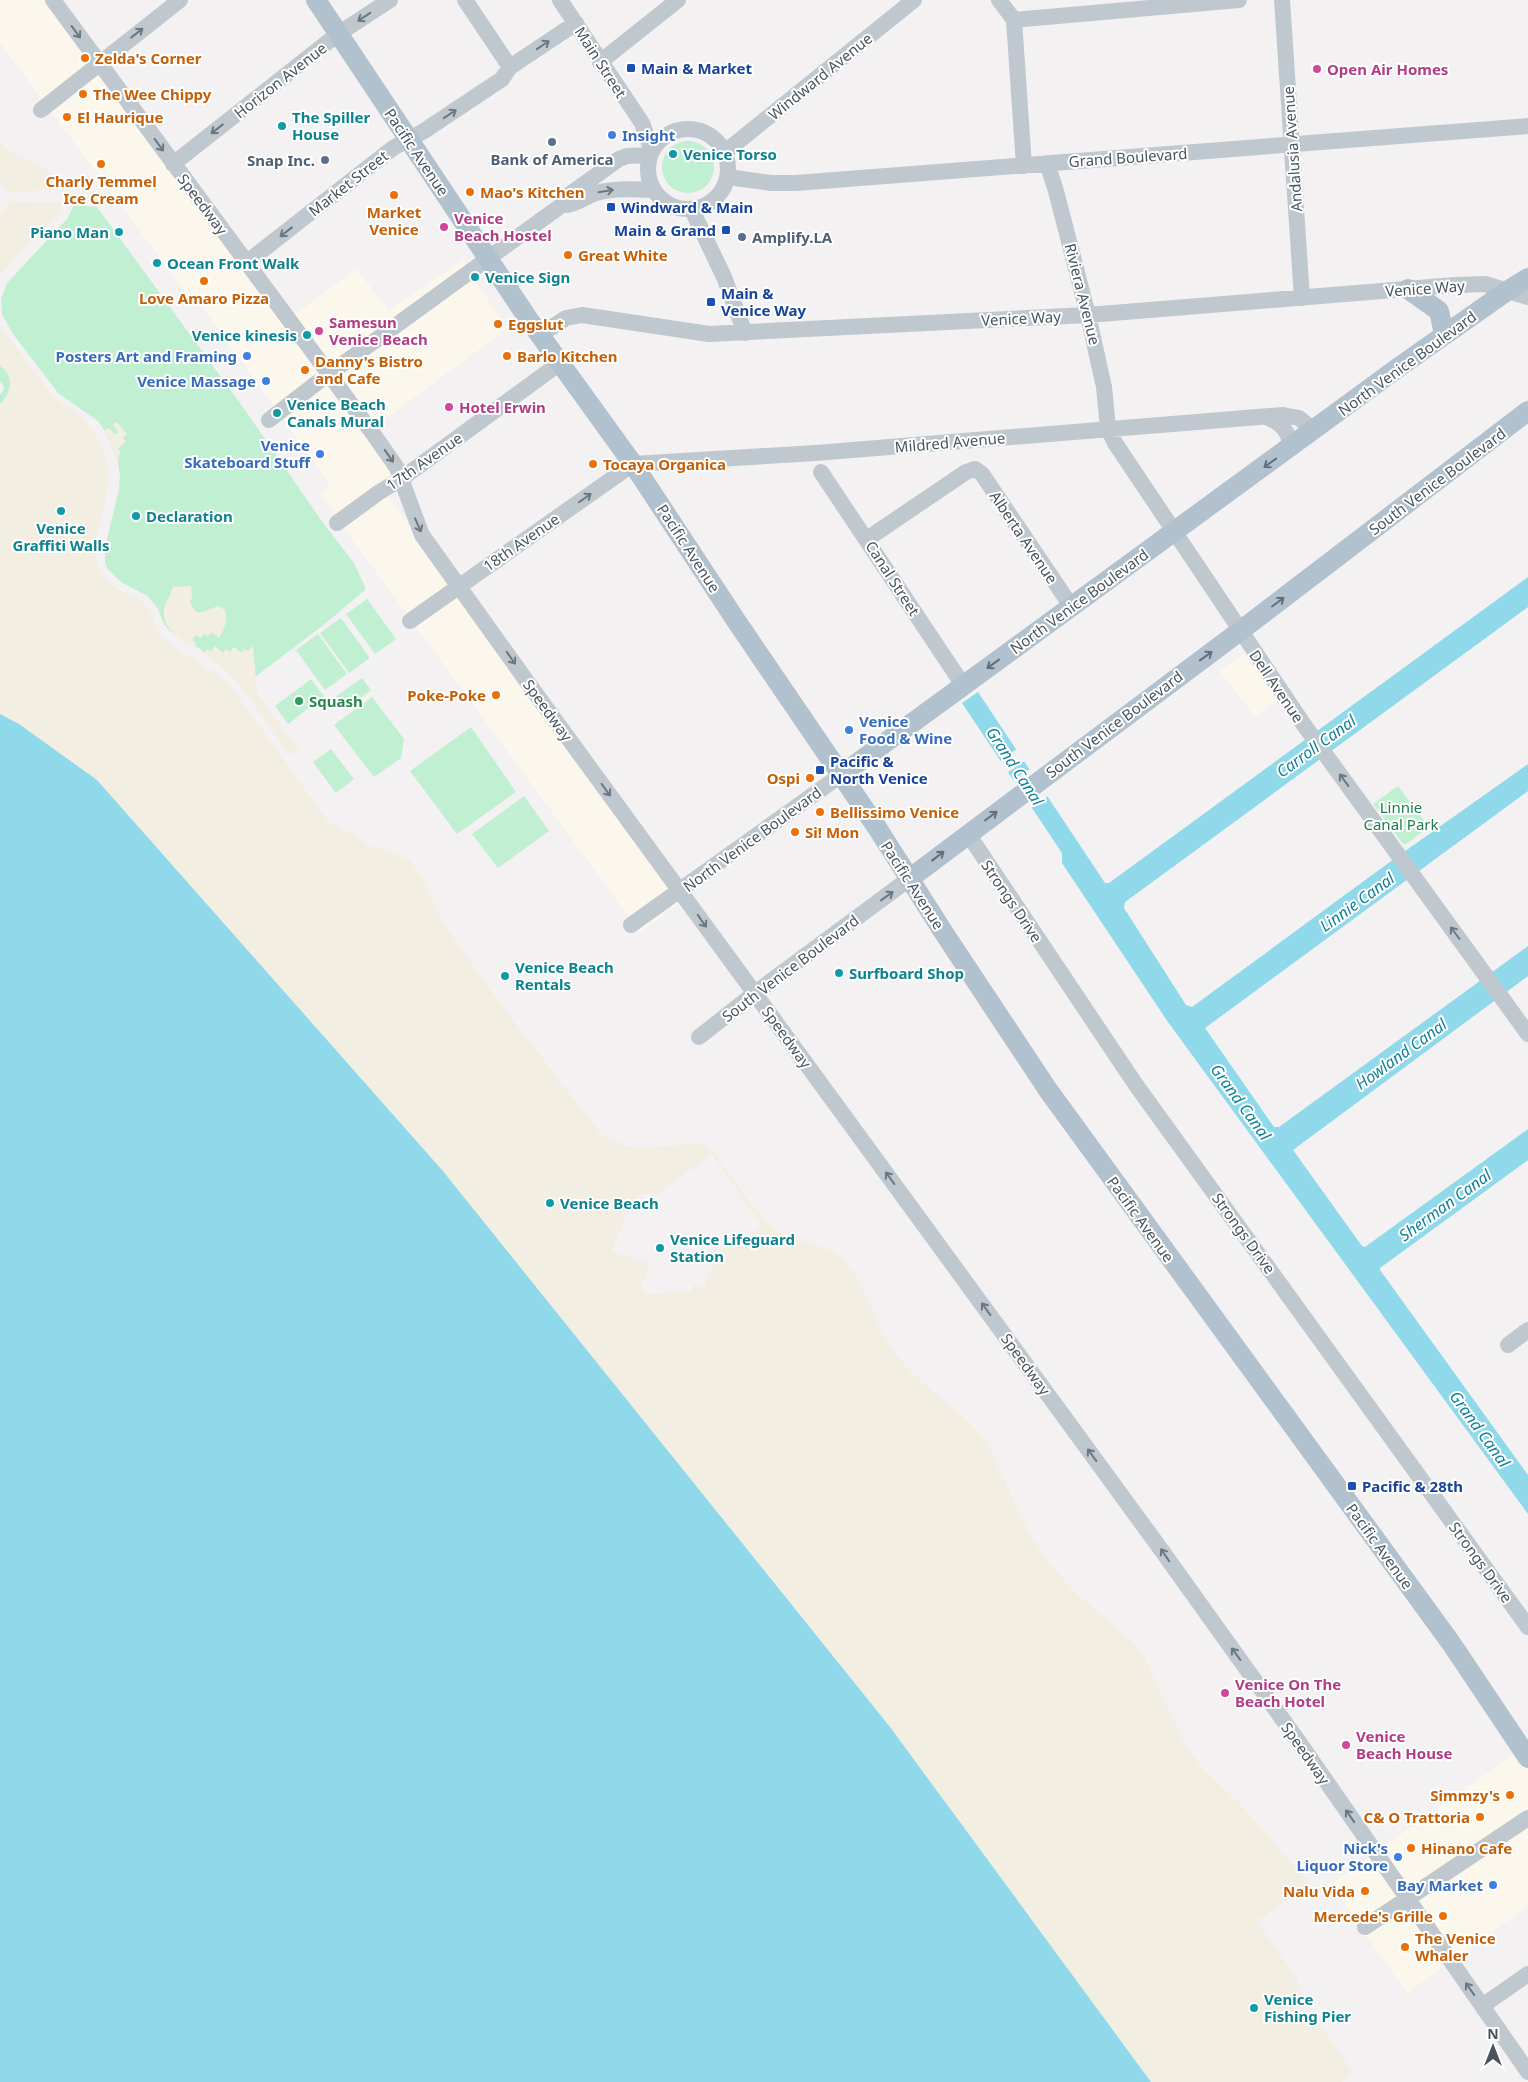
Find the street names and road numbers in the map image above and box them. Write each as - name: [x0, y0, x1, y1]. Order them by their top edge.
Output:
- street label: Main Street: [571, 23, 632, 102]
- street label: Windward Avenue: [764, 28, 876, 124]
- street label: Horizon Avenue: [230, 38, 330, 122]
- street label: Andalusia Avenue: [1278, 86, 1306, 212]
- street label: Pacific Avenue: [380, 104, 454, 200]
- street label: Grand Boulevard: [1068, 143, 1188, 171]
- street label: Market Street: [304, 145, 392, 220]
- street label: Speedway: [174, 169, 233, 239]
- street label: Riviera Avenue: [1061, 241, 1105, 347]
- street label: Venice Way: [1385, 275, 1466, 301]
- street label: Venice Way: [981, 306, 1062, 330]
- street label: North Venice Boulevard: [1334, 306, 1480, 420]
- street label: South Venice Boulevard: [1365, 423, 1509, 539]
- street label: 17th Avenue: [382, 427, 466, 495]
- street label: Mildred Avenue: [894, 427, 1006, 457]
- street label: Alberta Avenue: [986, 487, 1062, 587]
- street label: Pacific Avenue: [653, 500, 725, 596]
- street label: 18th Avenue: [479, 508, 563, 576]
- street label: Canal Street: [861, 537, 925, 620]
- street label: North Venice Boulevard: [1006, 544, 1152, 658]
- street label: Dell Avenue: [1245, 646, 1309, 726]
- street label: South Venice Boulevard: [1042, 666, 1186, 782]
- street label: Speedway: [519, 675, 577, 745]
- street label: North Venice Boulevard: [679, 782, 825, 896]
- street label: Pacific Avenue: [877, 837, 949, 933]
- street label: Strongs Drive: [977, 856, 1047, 946]
- street label: South Venice Boulevard: [718, 910, 862, 1026]
- street label: Speedway: [758, 1002, 816, 1072]
- street label: Pacific Avenue: [1103, 1172, 1179, 1266]
- street label: Strongs Drive: [1208, 1189, 1280, 1277]
- street label: Speedway: [997, 1329, 1055, 1399]
- street label: Pacific Avenue: [1342, 1499, 1418, 1593]
- street label: Strongs Drive: [1445, 1518, 1517, 1606]
- street label: Speedway: [1277, 1718, 1335, 1788]

